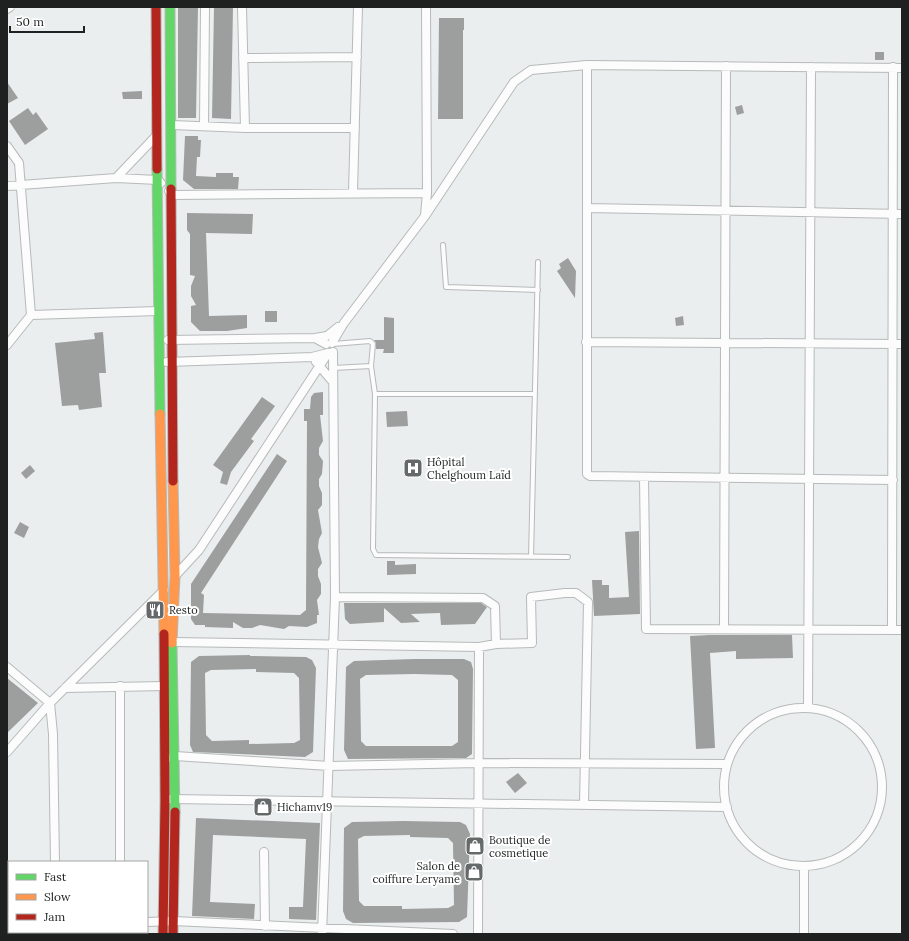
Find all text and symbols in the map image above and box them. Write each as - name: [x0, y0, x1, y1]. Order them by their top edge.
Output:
- scale bar: [10, 8, 84, 34]
- text: 50 m: [16, 14, 44, 29]
- place label: Hôpital Chelghoum Laïd: [427, 455, 511, 482]
- hospital icon: Hôpital Chelghoum Laïd: [402, 457, 424, 479]
- restaurant icon: Resto: [144, 599, 166, 621]
- place label: Resto: [169, 603, 198, 617]
- shop icon: Hichamv19: [252, 796, 274, 818]
- place label: Hichamv19: [277, 800, 332, 814]
- place label: Boutique de cosmetique: [489, 833, 551, 860]
- shop icon: Boutique de cosmetique: [464, 835, 486, 857]
- place label: Salon de coiffure Leryame: [372, 859, 460, 886]
- legend: [8, 861, 148, 933]
- shop icon: Salon de coiffure Leryame: [463, 861, 485, 883]
- text: Fast: [44, 869, 67, 884]
- text: Slow: [44, 889, 71, 904]
- text: Jam: [43, 909, 65, 924]

